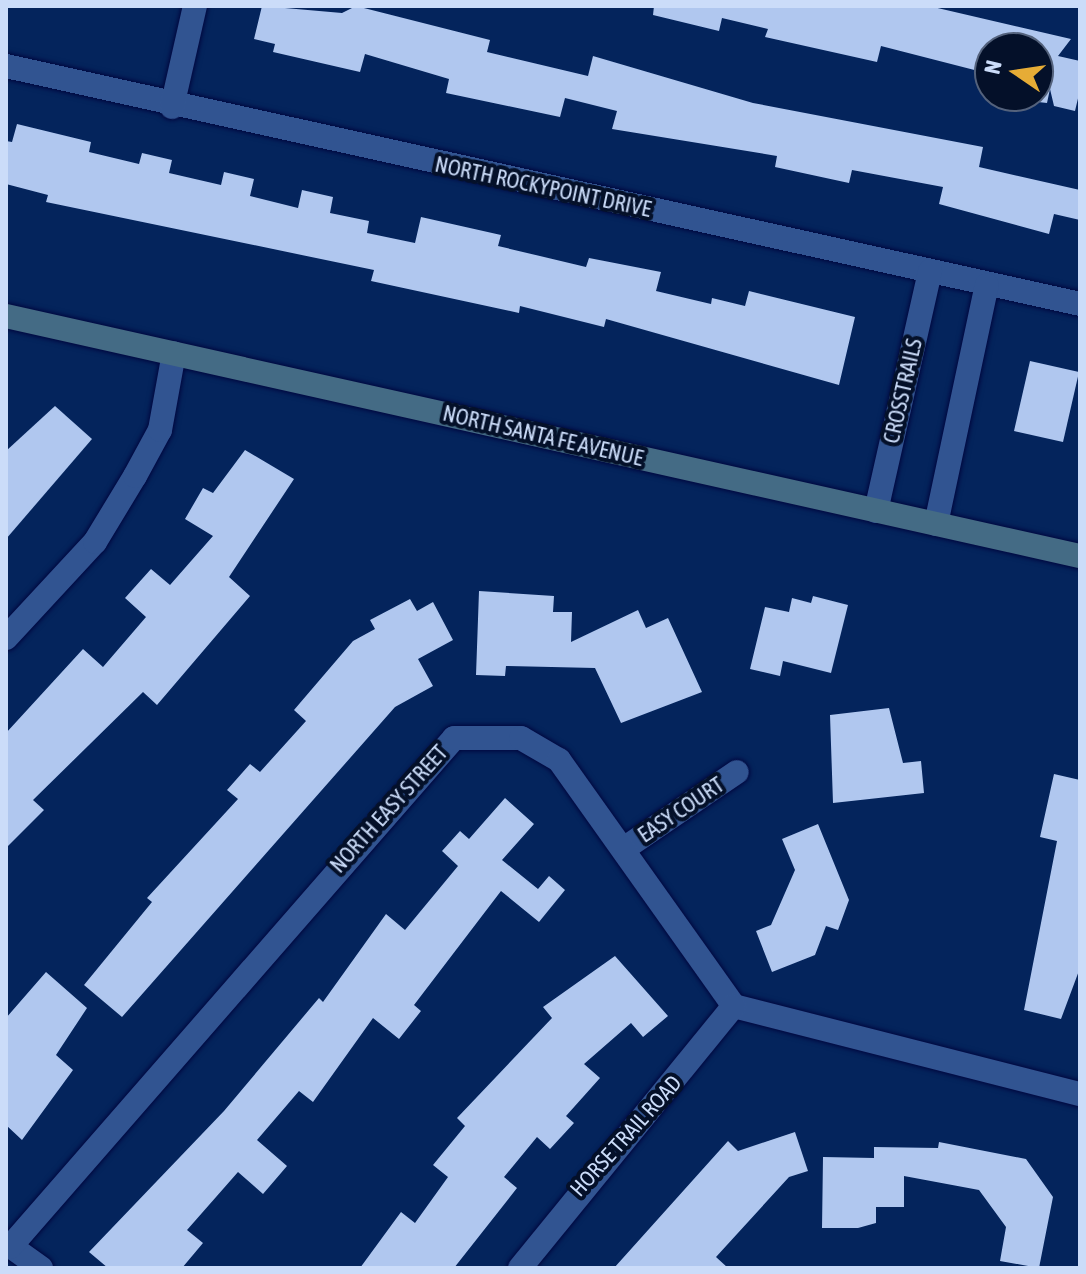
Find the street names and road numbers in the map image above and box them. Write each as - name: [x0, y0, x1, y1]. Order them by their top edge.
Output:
- street label: NORTH ROCKYPOINT DRIVE: [432, 151, 654, 223]
- street label: CROSSTRAILS: [878, 336, 928, 446]
- street label: NORTH SANTA FE AVENUE: [440, 400, 646, 472]
- street label: NORTH EASY STREET: [325, 740, 453, 878]
- street label: EASY COURT: [633, 772, 729, 848]
- street label: HORSE TRAIL ROAD: [565, 1070, 687, 1202]

